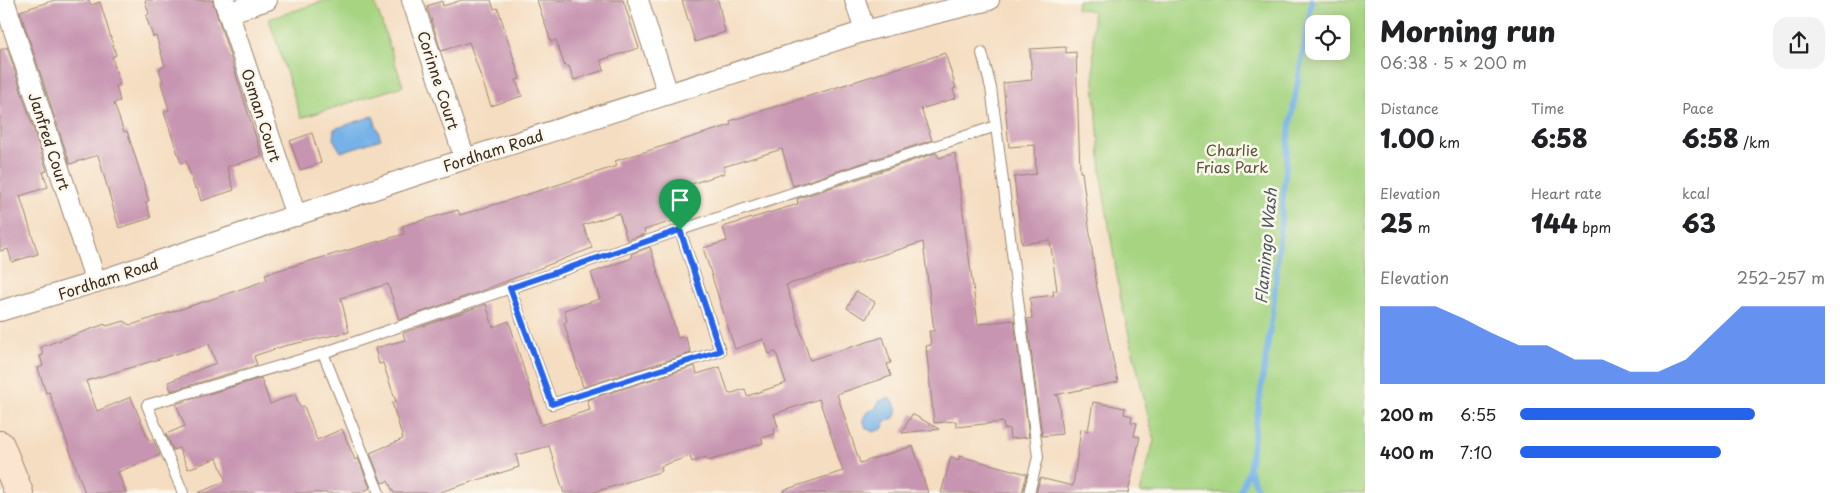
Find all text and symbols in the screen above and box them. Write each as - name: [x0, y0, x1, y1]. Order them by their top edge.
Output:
- text: Morning run: [1380, 9, 1556, 52]
- map controls: [1305, 15, 1350, 60]
- button: locate: [1305, 15, 1350, 60]
- button: share: [1773, 17, 1825, 69]
- street label: Corinne Court: [412, 28, 466, 132]
- text: 06:38 · 5 × 200 m: [1380, 50, 1527, 74]
- street label: Osman Court: [236, 65, 288, 165]
- street label: Janfred Court: [23, 89, 77, 193]
- text: Distance: [1380, 98, 1439, 119]
- text: Time: [1531, 98, 1564, 119]
- text: Pace: [1682, 98, 1714, 119]
- text: 1.00: [1380, 119, 1434, 157]
- text: 6:58: [1531, 119, 1588, 157]
- text: 6:58: [1682, 119, 1739, 157]
- street label: Fordham Road: [440, 123, 546, 177]
- text: km: [1434, 132, 1460, 153]
- text: /km: [1739, 132, 1770, 153]
- park label: Charlie Frias Park: [1196, 138, 1268, 178]
- pin: [659, 179, 701, 230]
- text: Elevation: [1380, 183, 1440, 204]
- text: Heart rate: [1531, 183, 1602, 204]
- text: kcal: [1682, 183, 1710, 204]
- icon: arrive: [666, 186, 694, 214]
- water label: Flamingo Wash: [1248, 186, 1282, 305]
- text: 25: [1380, 204, 1413, 242]
- text: 144: [1531, 204, 1578, 242]
- text: 63: [1682, 204, 1716, 242]
- text: m: [1413, 217, 1431, 238]
- text: bpm: [1578, 217, 1611, 238]
- street label: Fordham Road: [55, 251, 161, 305]
- text: Elevation: [1380, 265, 1449, 289]
- text: 252–257 m: [1737, 265, 1825, 289]
- text: 200 m: [1380, 402, 1434, 426]
- text: 6:55: [1460, 402, 1496, 426]
- text: 400 m: [1380, 440, 1434, 464]
- text: 7:10: [1460, 440, 1492, 464]

